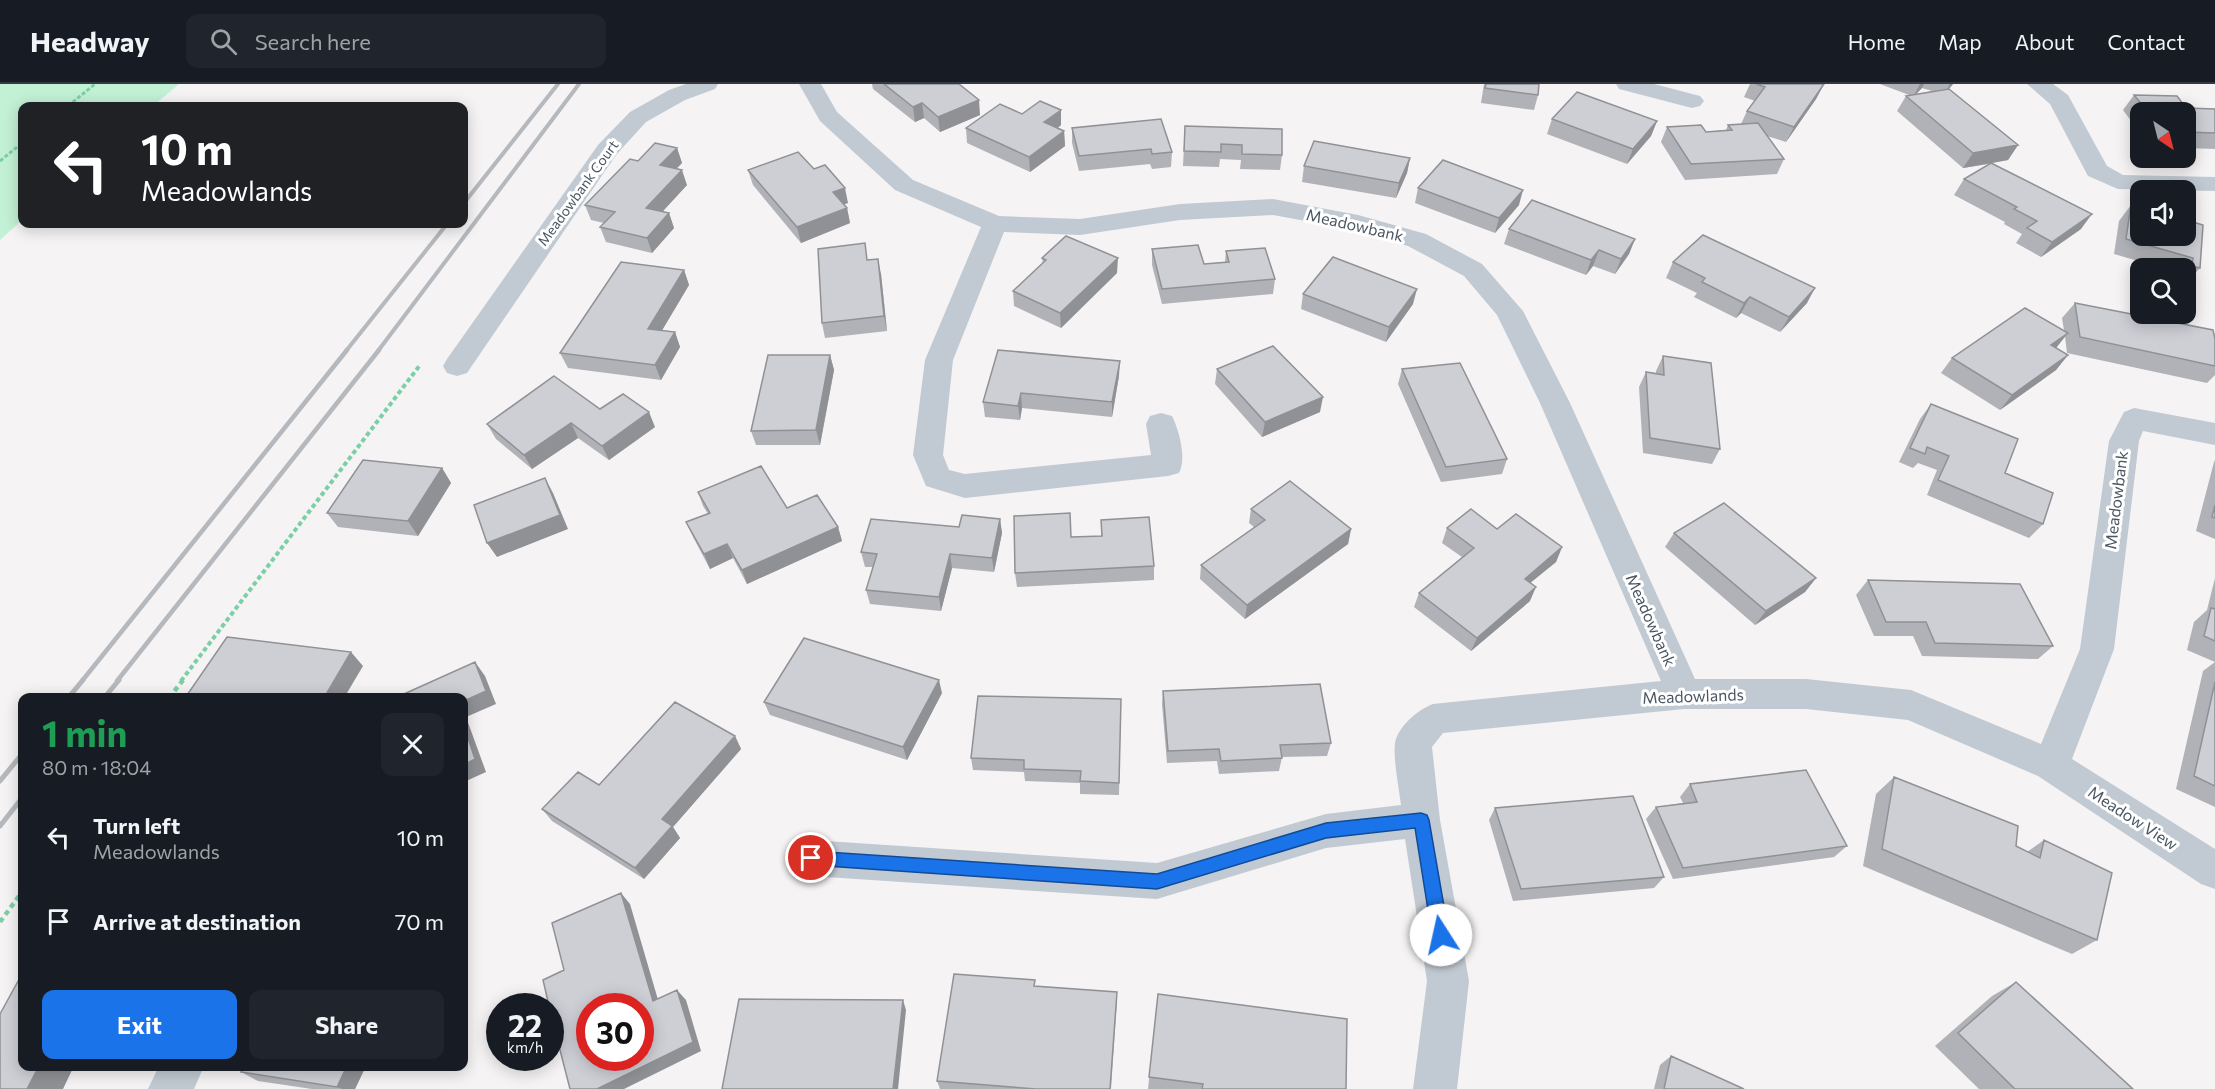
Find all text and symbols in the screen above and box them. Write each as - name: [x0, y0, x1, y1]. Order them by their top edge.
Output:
- search box: [186, 14, 606, 68]
- text: Headway: [30, 24, 150, 58]
- icon: search: [207, 25, 240, 58]
- text: Search here: [255, 28, 371, 55]
- text: Home: [1848, 29, 1905, 54]
- text: Map: [1938, 29, 1982, 54]
- text: About: [2015, 29, 2074, 54]
- text: Contact: [2107, 29, 2185, 54]
- north arrow: [2130, 102, 2196, 168]
- map controls: [2130, 102, 2196, 324]
- text: 10 m: [141, 122, 233, 174]
- icon: left: [42, 126, 120, 204]
- street label: Meadowbank Court: [534, 136, 622, 249]
- text: Meadowlands: [141, 174, 312, 207]
- button: sound: [2130, 180, 2196, 246]
- street label: Meadowbank: [1305, 204, 1406, 245]
- button: search: [2130, 258, 2196, 324]
- street label: Meadowbank: [2100, 449, 2131, 550]
- street label: Meadowbank: [1623, 571, 1680, 669]
- street label: Meadowlands: [1642, 684, 1744, 707]
- text: 1 min: [42, 710, 127, 754]
- button: close: [381, 713, 444, 776]
- text: 80 m · 18:04: [42, 755, 151, 779]
- street label: Meadow View: [2085, 782, 2182, 854]
- text: Turn left: [93, 812, 180, 839]
- icon: left: [42, 821, 75, 854]
- text: 10 m: [397, 824, 444, 851]
- pin: [785, 832, 836, 883]
- text: Meadowlands: [93, 839, 220, 863]
- icon: arrive: [794, 841, 827, 874]
- position arrow: [1409, 903, 1473, 967]
- icon: arrive: [42, 905, 75, 938]
- text: Arrive at destination: [93, 908, 301, 935]
- text: 70 m: [395, 908, 444, 935]
- button: Exit: [42, 990, 237, 1059]
- button: Share: [249, 990, 444, 1059]
- speed limit sign: 30: [576, 993, 654, 1071]
- text: 22: [508, 1006, 542, 1043]
- text: km/h: [507, 1038, 543, 1056]

